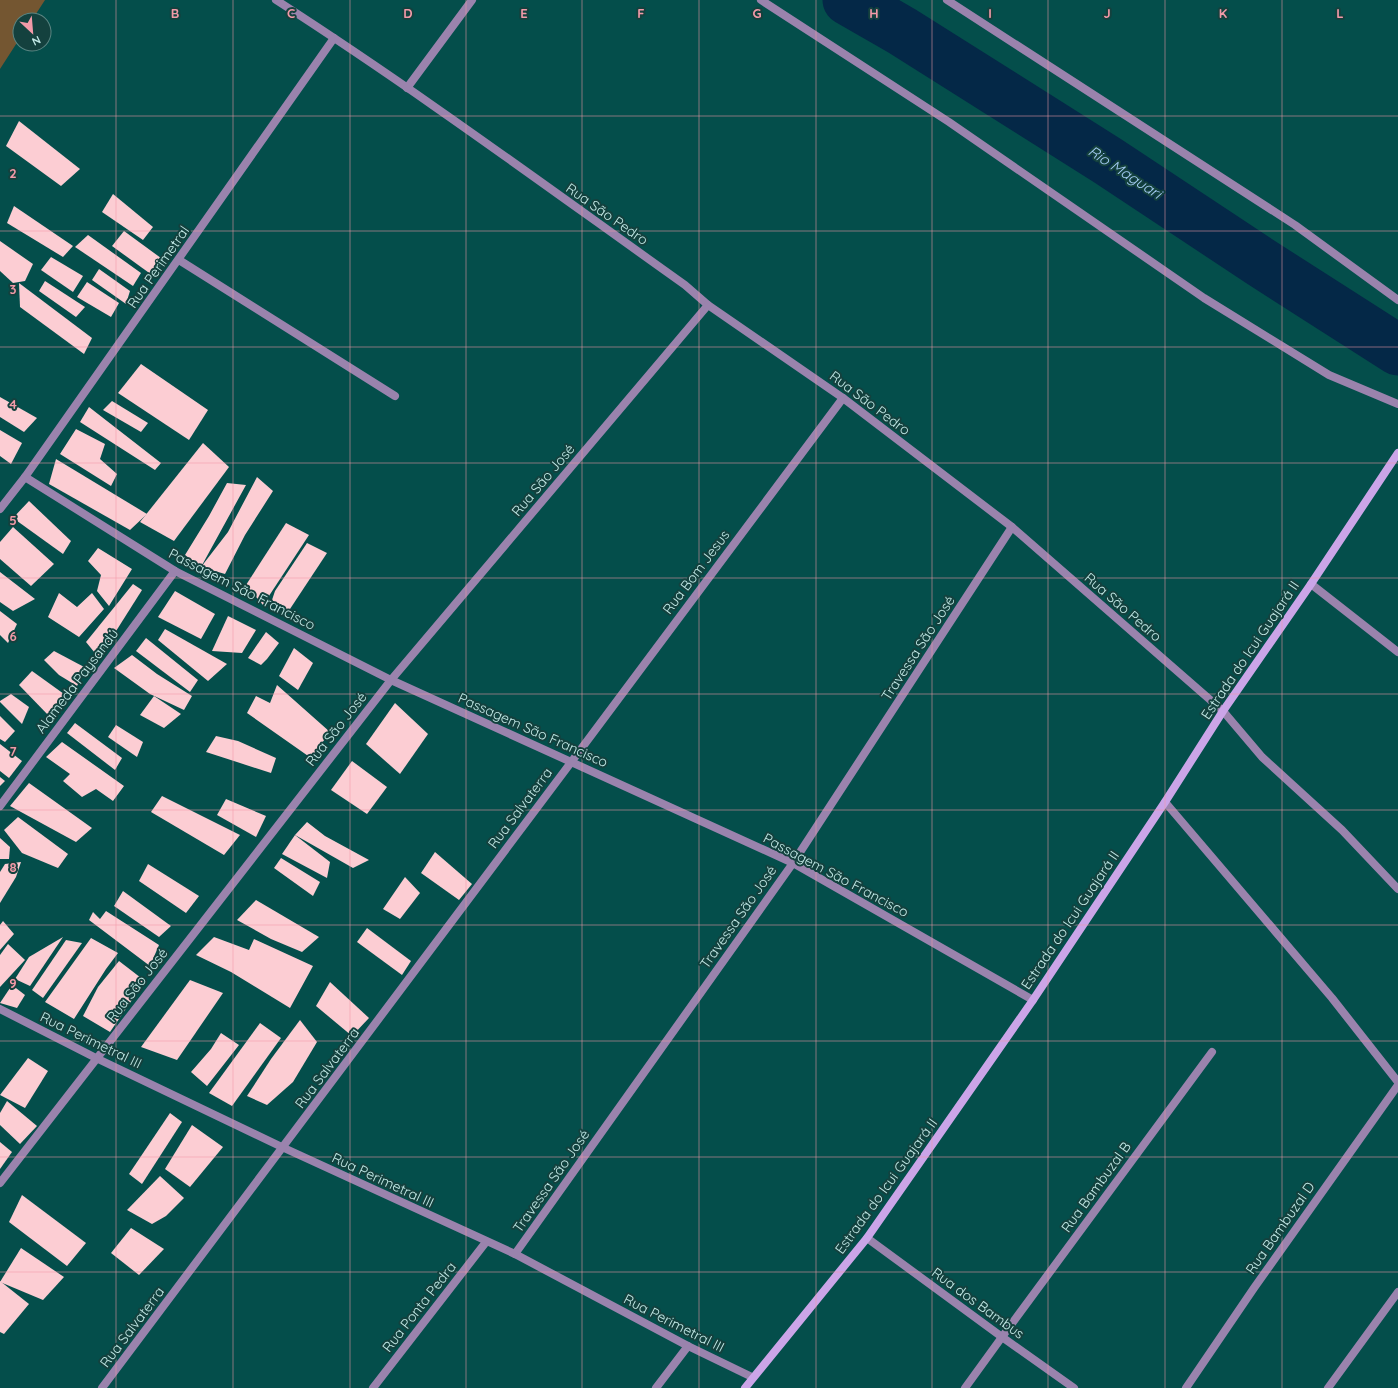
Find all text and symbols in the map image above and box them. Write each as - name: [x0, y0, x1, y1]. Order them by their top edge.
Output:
- text: B: [171, 5, 179, 21]
- text: C: [287, 5, 295, 21]
- text: D: [403, 5, 413, 21]
- text: E: [520, 5, 528, 21]
- text: F: [637, 5, 645, 21]
- text: G: [752, 5, 762, 21]
- text: H: [869, 5, 879, 21]
- text: I: [988, 5, 992, 21]
- text: J: [1103, 5, 1111, 21]
- text: K: [1219, 5, 1228, 21]
- text: L: [1336, 5, 1344, 21]
- north arrow: [12, 12, 52, 52]
- text: N: [30, 33, 43, 49]
- water label: Rio Maguari: [1085, 141, 1167, 204]
- text: 2: [9, 165, 17, 181]
- street label: Rua São Pedro: [562, 179, 652, 249]
- street label: Rua Perimetral: [123, 222, 193, 312]
- text: 3: [10, 281, 17, 297]
- street label: Rua São Pedro: [826, 367, 914, 439]
- text: 4: [9, 396, 17, 412]
- street label: Rua São José: [507, 440, 579, 520]
- text: 5: [9, 512, 17, 528]
- street label: Rua Bom Jesus: [659, 526, 733, 618]
- street label: Passagem São Francisco: [166, 544, 318, 634]
- street label: Rua São Pedro: [1081, 569, 1165, 645]
- street label: Estrada do Icui Guajará II: [1197, 577, 1303, 723]
- street label: Travessa São José: [877, 592, 959, 704]
- street label: Alameda Paysandú: [32, 625, 122, 737]
- text: 6: [9, 628, 17, 644]
- street label: Rua São José: [301, 688, 371, 770]
- street label: Passagem São Francisco: [455, 689, 611, 771]
- text: 7: [9, 743, 17, 759]
- street label: Rua Salvaterra: [484, 764, 556, 852]
- street label: Passagem São Francisco: [760, 829, 912, 921]
- street label: Estrada do Icui Guajará II: [1017, 847, 1123, 993]
- text: 8: [9, 859, 17, 875]
- street label: Travessa São José: [696, 862, 780, 972]
- street label: Rua São José: [102, 944, 172, 1026]
- text: 9: [9, 975, 17, 991]
- street label: Rua Perimetral III: [37, 1008, 145, 1072]
- street label: Rua Salvaterra: [291, 1024, 363, 1112]
- street label: Estrada do Icui Guajará II: [831, 1115, 941, 1257]
- street label: Travessa São José: [509, 1126, 593, 1236]
- street label: Rua Bambuzal B: [1057, 1138, 1135, 1236]
- street label: Rua Perimetral III: [329, 1148, 437, 1212]
- street label: Rua Bambuzal D: [1241, 1178, 1319, 1278]
- street label: Rua Ponta Pedra: [378, 1258, 460, 1356]
- street label: Rua dos Bambus: [928, 1263, 1028, 1343]
- street label: Rua Salvaterra: [96, 1283, 168, 1371]
- street label: Rua Perimetral III: [621, 1290, 727, 1356]

